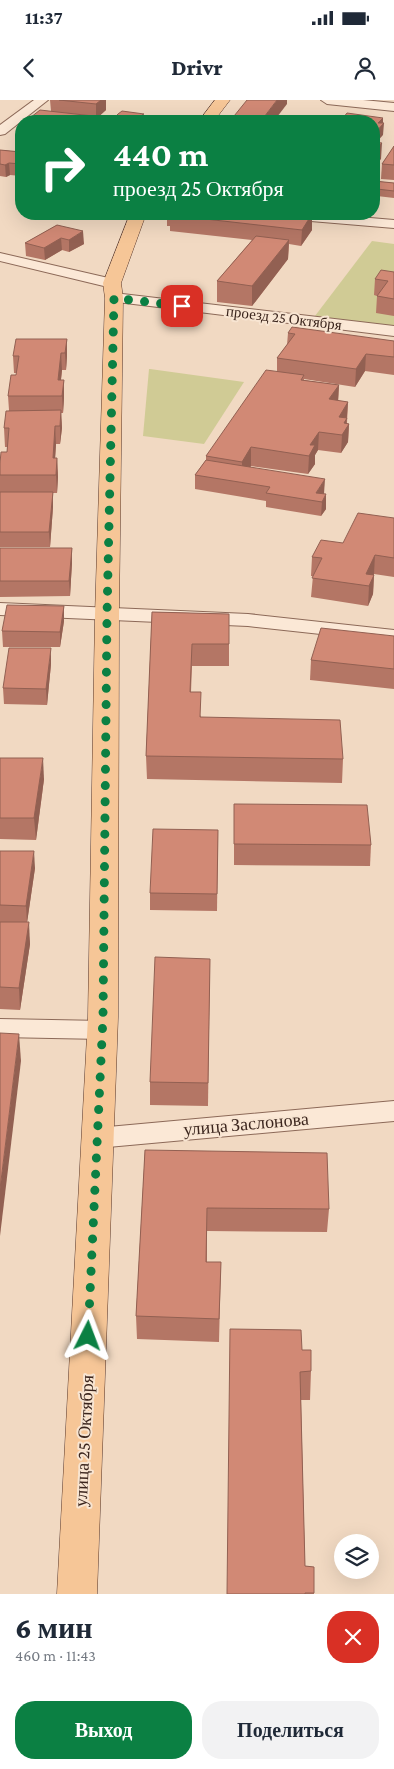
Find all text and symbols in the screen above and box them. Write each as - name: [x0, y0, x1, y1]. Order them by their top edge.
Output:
- text: 11:37: [25, 7, 63, 28]
- icon: back: [15, 54, 43, 82]
- icon: person: [351, 54, 379, 82]
- text: Drivr: [171, 55, 223, 80]
- icon: right: [30, 135, 95, 200]
- text: 440 m: [113, 135, 208, 174]
- text: проезд 25 Октября: [113, 176, 284, 201]
- pin: [161, 285, 203, 327]
- icon: arrive: [168, 292, 196, 320]
- street label: проезд 25 Октября: [225, 303, 343, 333]
- street label: улица Заслонова: [183, 1109, 309, 1139]
- position arrow: [61, 1309, 113, 1361]
- street label: улица 25 Октября: [71, 1375, 97, 1507]
- map controls: [334, 1534, 379, 1579]
- button: layers: [334, 1534, 379, 1579]
- text: 6 мин: [15, 1611, 93, 1644]
- button: close: [327, 1611, 379, 1663]
- text: 460 m · 11:43: [15, 1647, 96, 1664]
- button: Выход: [15, 1701, 192, 1759]
- button: Поделиться: [202, 1701, 379, 1759]

